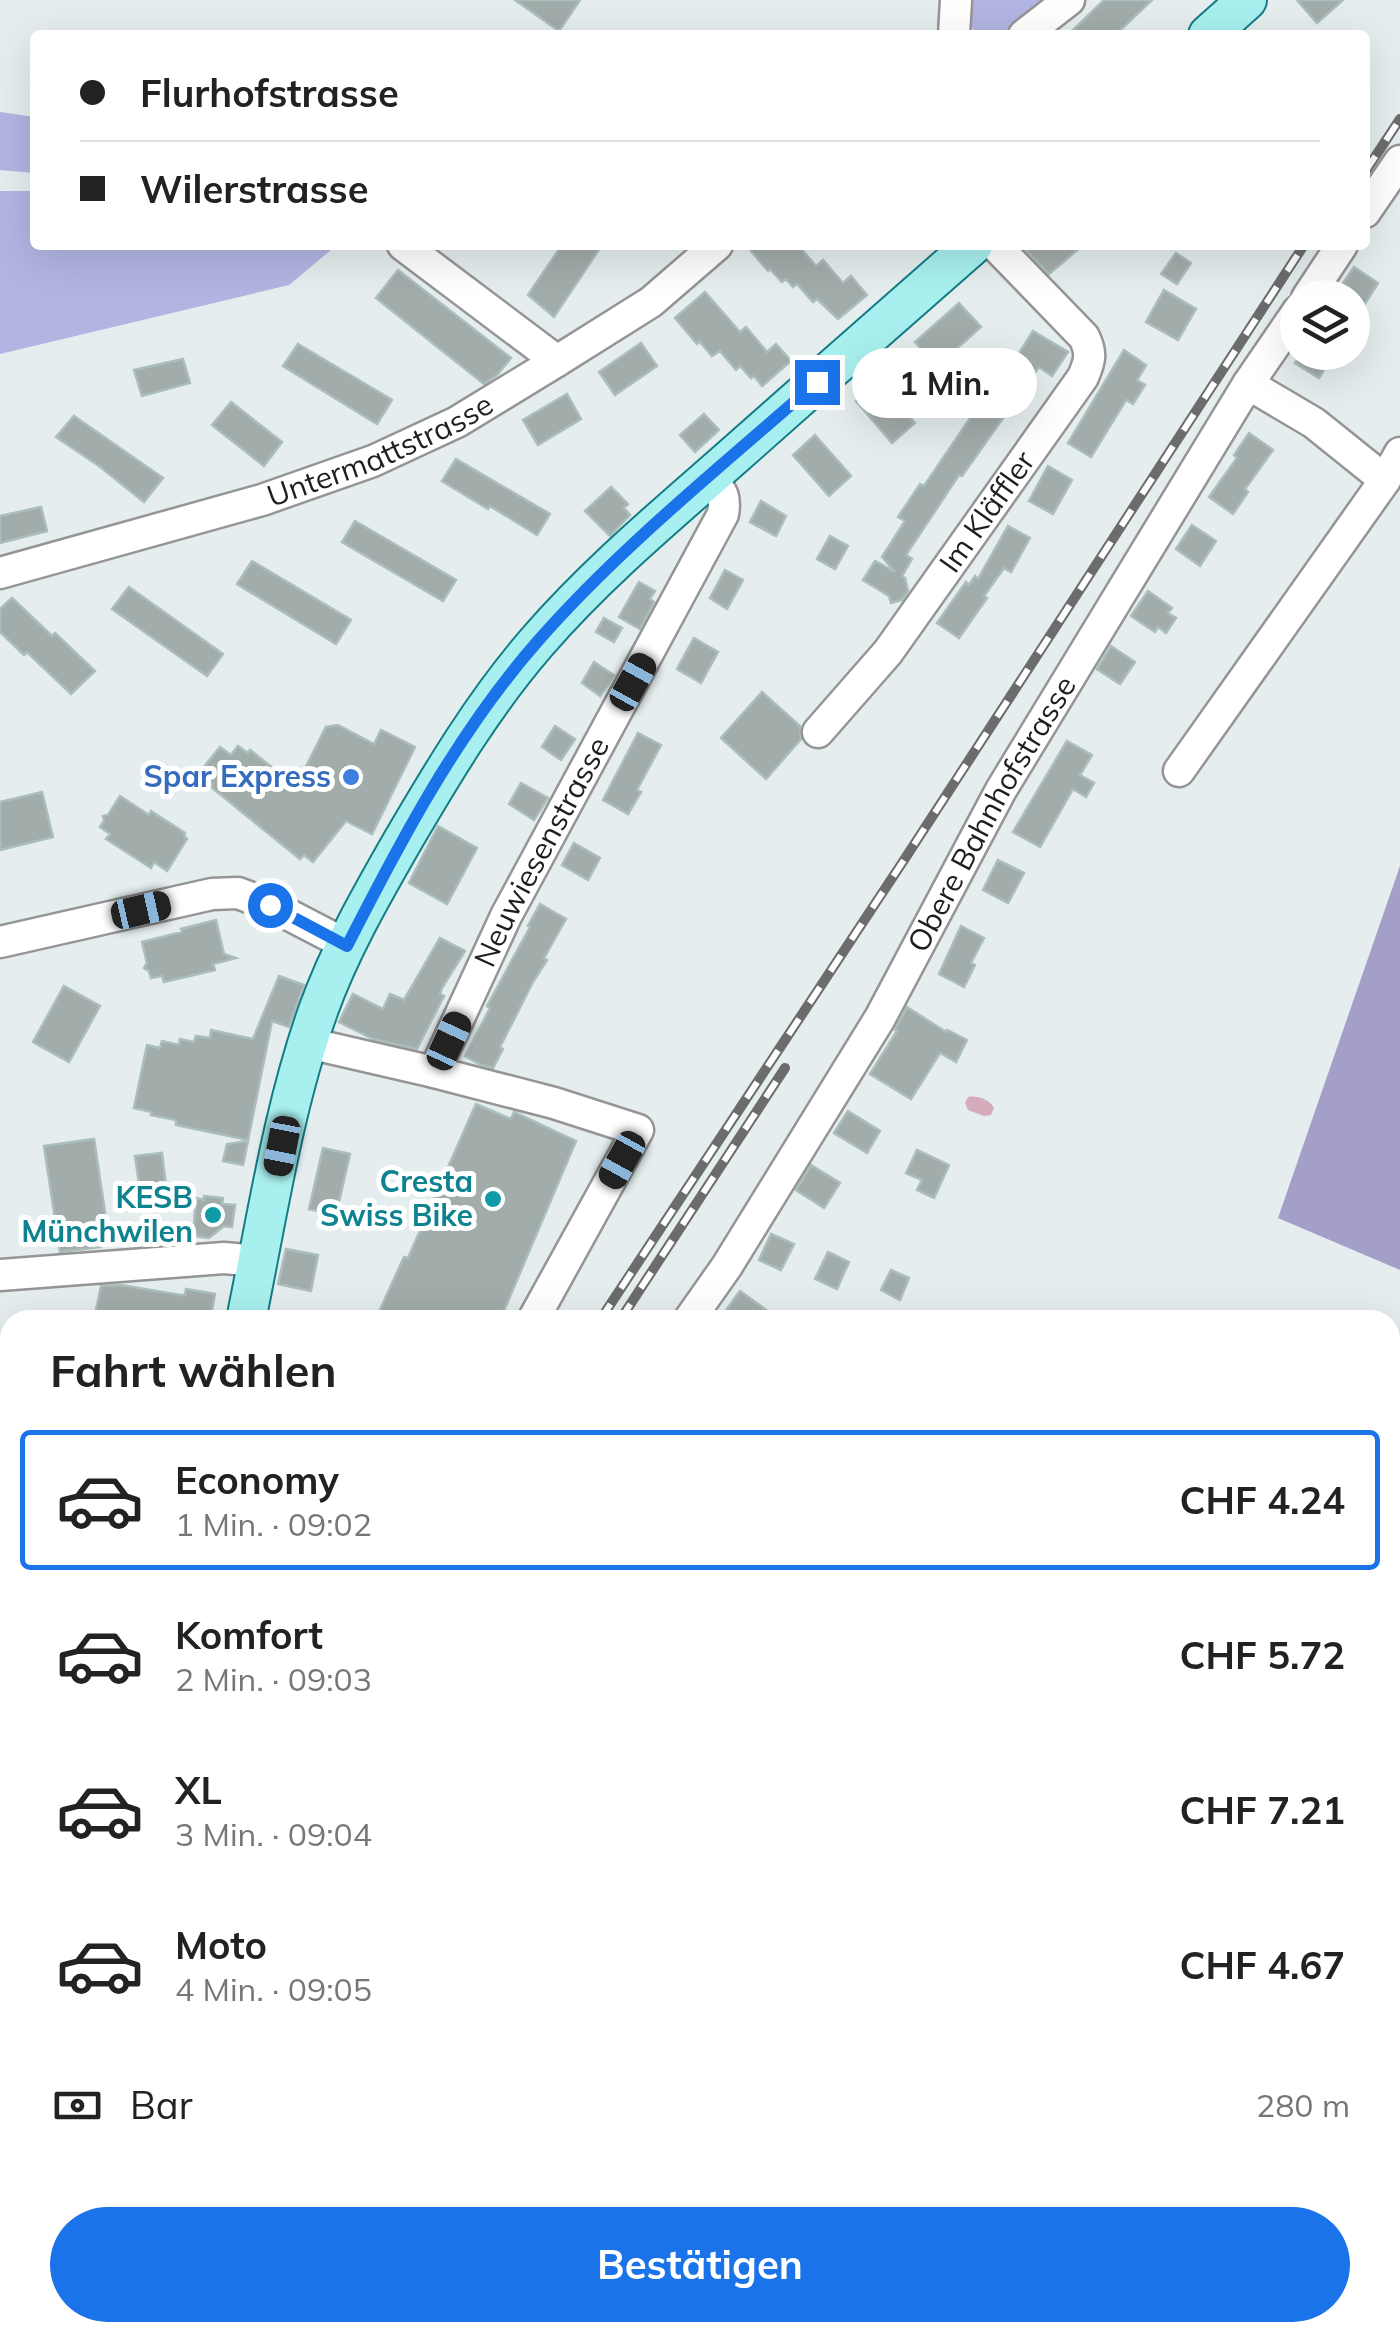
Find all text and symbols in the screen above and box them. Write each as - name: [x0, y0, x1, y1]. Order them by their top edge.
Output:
- text: Flurhofstrasse: [140, 69, 399, 117]
- text: Wilerstrasse: [140, 165, 368, 213]
- map controls: [1280, 280, 1370, 370]
- button: layers: [1280, 280, 1370, 370]
- callout: 1 Min.: [852, 347, 1037, 417]
- route end: [795, 360, 840, 405]
- text: 1 Min.: [899, 363, 990, 403]
- street label: Untermattstrasse: [262, 385, 500, 515]
- street label: Im Kläffler: [930, 443, 1043, 580]
- car: [605, 648, 661, 716]
- street label: Obere Bahnhofstrasse: [899, 669, 1084, 958]
- street label: Neuwiesenstrasse: [465, 730, 617, 973]
- place label: Spar Express: [143, 757, 331, 795]
- marker: Spar Express: [340, 766, 362, 788]
- route start: [248, 883, 293, 928]
- car: [108, 889, 174, 931]
- car: [423, 1007, 475, 1075]
- car: [262, 1114, 302, 1178]
- car: [594, 1126, 650, 1194]
- place label: Cresta Swiss Bike: [320, 1162, 473, 1234]
- place label: KESB Münchwilen: [21, 1178, 193, 1250]
- marker: Cresta Swiss Bike: [482, 1188, 504, 1210]
- marker: KESB Münchwilen: [202, 1204, 224, 1226]
- text: Fahrt wählen: [50, 1342, 337, 1398]
- icon: car: [55, 1455, 145, 1545]
- text: Economy: [175, 1456, 339, 1504]
- text: CHF 4.24: [1180, 1476, 1345, 1524]
- text: 1 Min. · 09:02: [175, 1504, 372, 1544]
- icon: car: [55, 1610, 145, 1700]
- text: Komfort: [175, 1611, 323, 1659]
- text: CHF 5.72: [1180, 1631, 1345, 1679]
- text: 2 Min. · 09:03: [175, 1659, 372, 1699]
- icon: car: [55, 1765, 145, 1855]
- text: XL: [175, 1766, 222, 1814]
- text: CHF 7.21: [1180, 1786, 1345, 1834]
- text: 3 Min. · 09:04: [175, 1814, 372, 1854]
- icon: car: [55, 1920, 145, 2010]
- text: Moto: [175, 1921, 267, 1969]
- text: CHF 4.67: [1180, 1941, 1345, 1989]
- text: 4 Min. · 09:05: [175, 1969, 372, 2009]
- icon: cash: [50, 2078, 105, 2133]
- text: Bar: [130, 2081, 192, 2129]
- text: 280 m: [1256, 2085, 1350, 2125]
- button: Bestätigen: [50, 2207, 1350, 2322]

